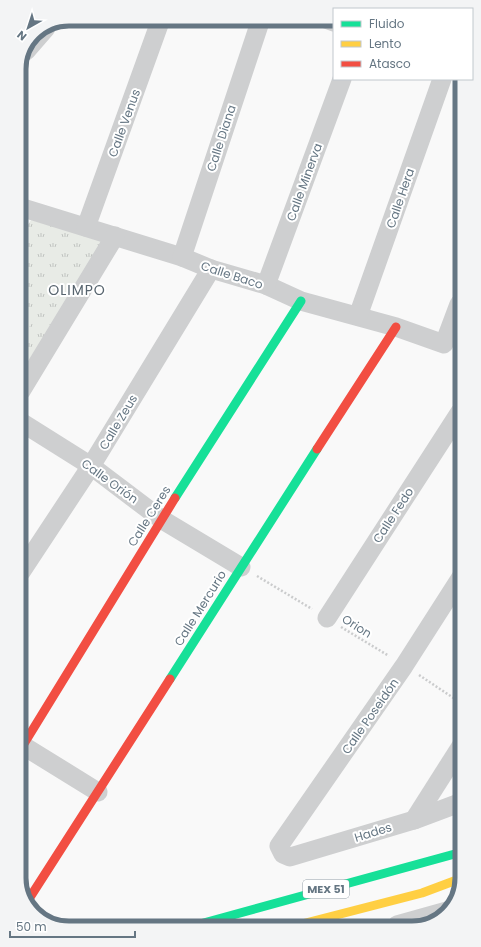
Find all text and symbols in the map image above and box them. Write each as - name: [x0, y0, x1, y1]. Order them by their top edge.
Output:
- north arrow: [8, 8, 48, 48]
- legend: [333, 8, 473, 80]
- text: Fluido: [369, 15, 405, 32]
- text: N: [13, 27, 30, 45]
- text: Lento: [369, 35, 402, 52]
- text: Atasco: [369, 55, 411, 72]
- street label: Calle Venus: [104, 87, 144, 159]
- street label: Calle Diana: [202, 102, 240, 174]
- street label: Calle Minerva: [282, 141, 326, 223]
- street label: Calle Hera: [382, 166, 418, 230]
- street label: Calle Baco: [199, 257, 266, 293]
- district label: OLIMPO: [48, 280, 106, 300]
- street label: Calle Zeus: [95, 391, 141, 453]
- street label: Calle Orión: [78, 455, 142, 507]
- street label: Calle Ceres: [124, 482, 174, 550]
- street label: Calle Fedo: [369, 484, 418, 546]
- street label: Calle Mercurio: [170, 567, 230, 649]
- street label: Orion: [339, 610, 375, 642]
- street label: Calle Poseidón: [338, 675, 402, 757]
- street label: Hades: [352, 818, 394, 846]
- road number: MEX 51: [303, 880, 349, 898]
- scale bar: [10, 913, 135, 939]
- text: 50 m: [16, 918, 47, 935]

